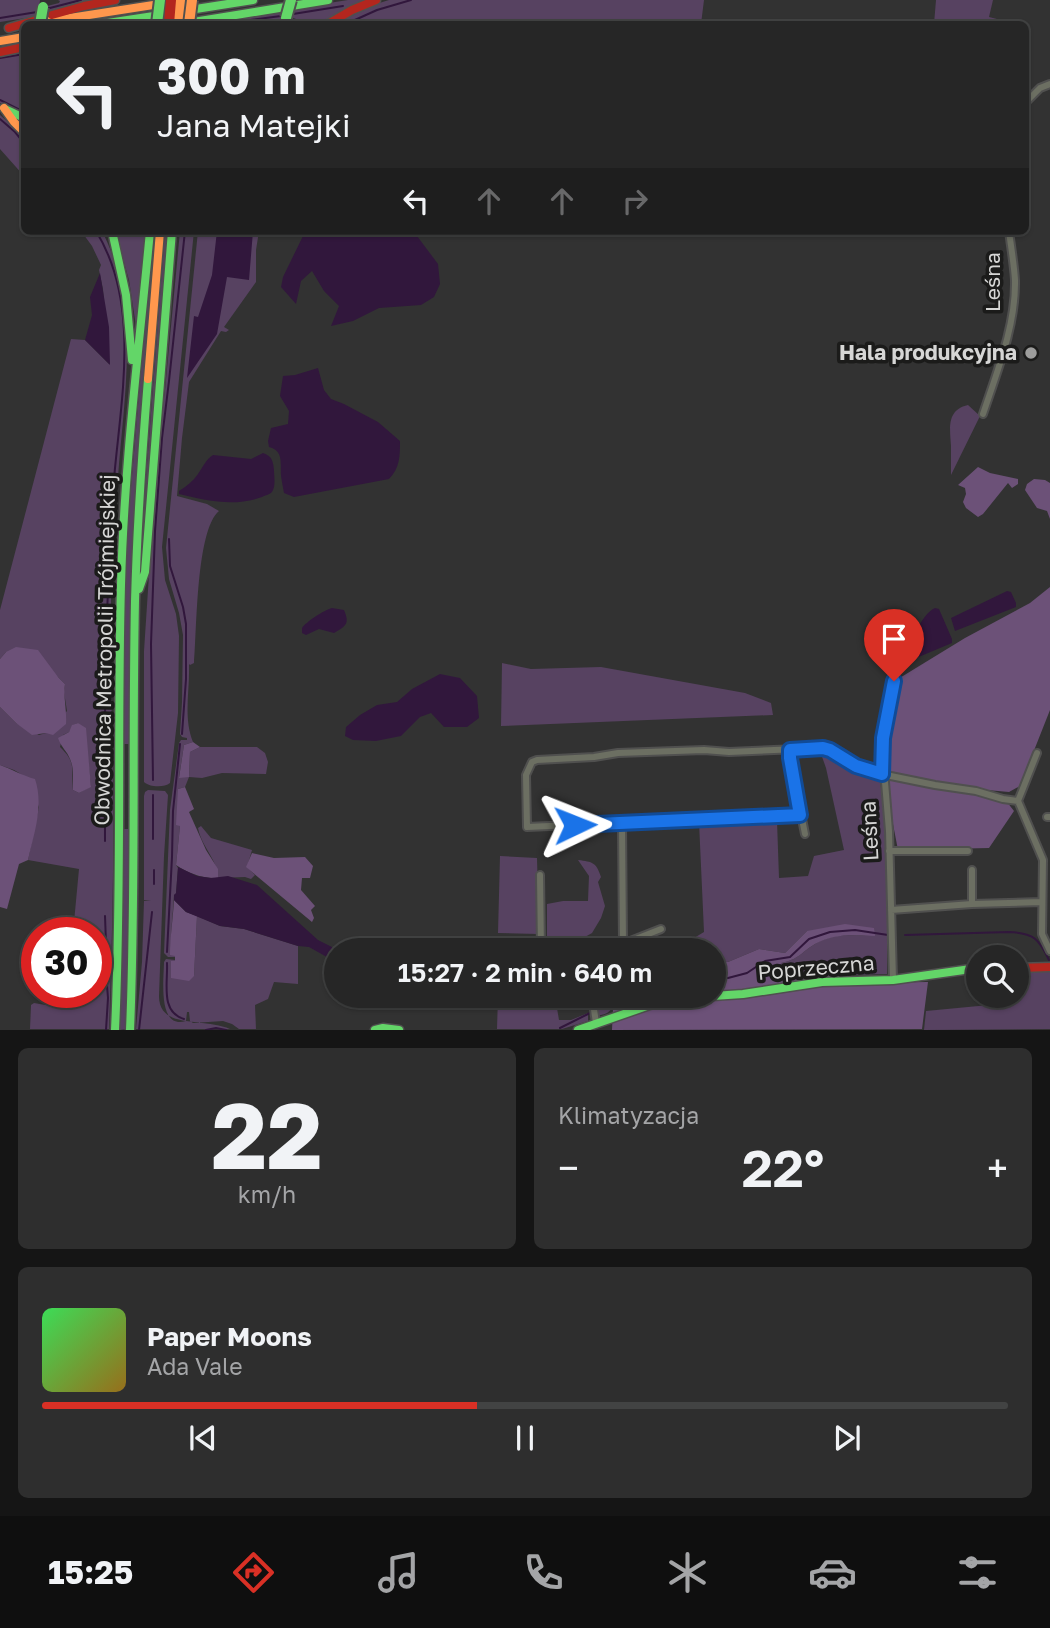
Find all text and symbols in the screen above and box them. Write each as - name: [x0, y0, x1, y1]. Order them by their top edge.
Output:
- text: 300 m: [157, 46, 306, 105]
- icon: left: [42, 49, 133, 140]
- text: Jana Matejki: [157, 106, 350, 144]
- icon: left: [397, 182, 435, 220]
- icon: ahead: [470, 182, 508, 220]
- icon: ahead: [543, 182, 581, 220]
- icon: right: [616, 182, 654, 220]
- street label: Leśna: [979, 252, 1005, 312]
- place label: Hala produkcyjna: [839, 339, 1017, 365]
- marker: Hala produkcyjna: [1023, 345, 1039, 361]
- street label: Obwodnica Metropolii Trójmiejskiej: [88, 474, 120, 826]
- pin: [864, 609, 924, 681]
- icon: arrive: [875, 620, 913, 658]
- position arrow: [538, 788, 612, 862]
- street label: Leśna: [854, 800, 884, 862]
- speed limit sign: 30: [21, 917, 112, 1008]
- map controls: [966, 945, 1029, 1008]
- button: search: [966, 945, 1029, 1008]
- street label: Poprzeczna: [756, 949, 875, 985]
- text: 15:27 · 2 min · 640 m: [398, 957, 652, 988]
- text: 22: [211, 1080, 323, 1189]
- text: Klimatyzacja: [558, 1101, 699, 1129]
- text: 22°: [742, 1136, 824, 1198]
- text: −: [558, 1145, 579, 1190]
- text: +: [987, 1145, 1008, 1190]
- text: km/h: [238, 1180, 296, 1208]
- text: Paper Moons: [147, 1321, 312, 1352]
- text: Ada Vale: [147, 1352, 243, 1380]
- icon: previous: [184, 1419, 222, 1457]
- icon: pause: [506, 1419, 544, 1457]
- icon: next: [828, 1419, 866, 1457]
- icon: directions: [229, 1548, 278, 1597]
- icon: music: [374, 1548, 423, 1597]
- icon: phone: [519, 1548, 568, 1597]
- icon: climate: [663, 1548, 712, 1597]
- icon: car: [808, 1548, 857, 1597]
- icon: filters: [953, 1548, 1002, 1597]
- text: 15:25: [48, 1553, 133, 1591]

